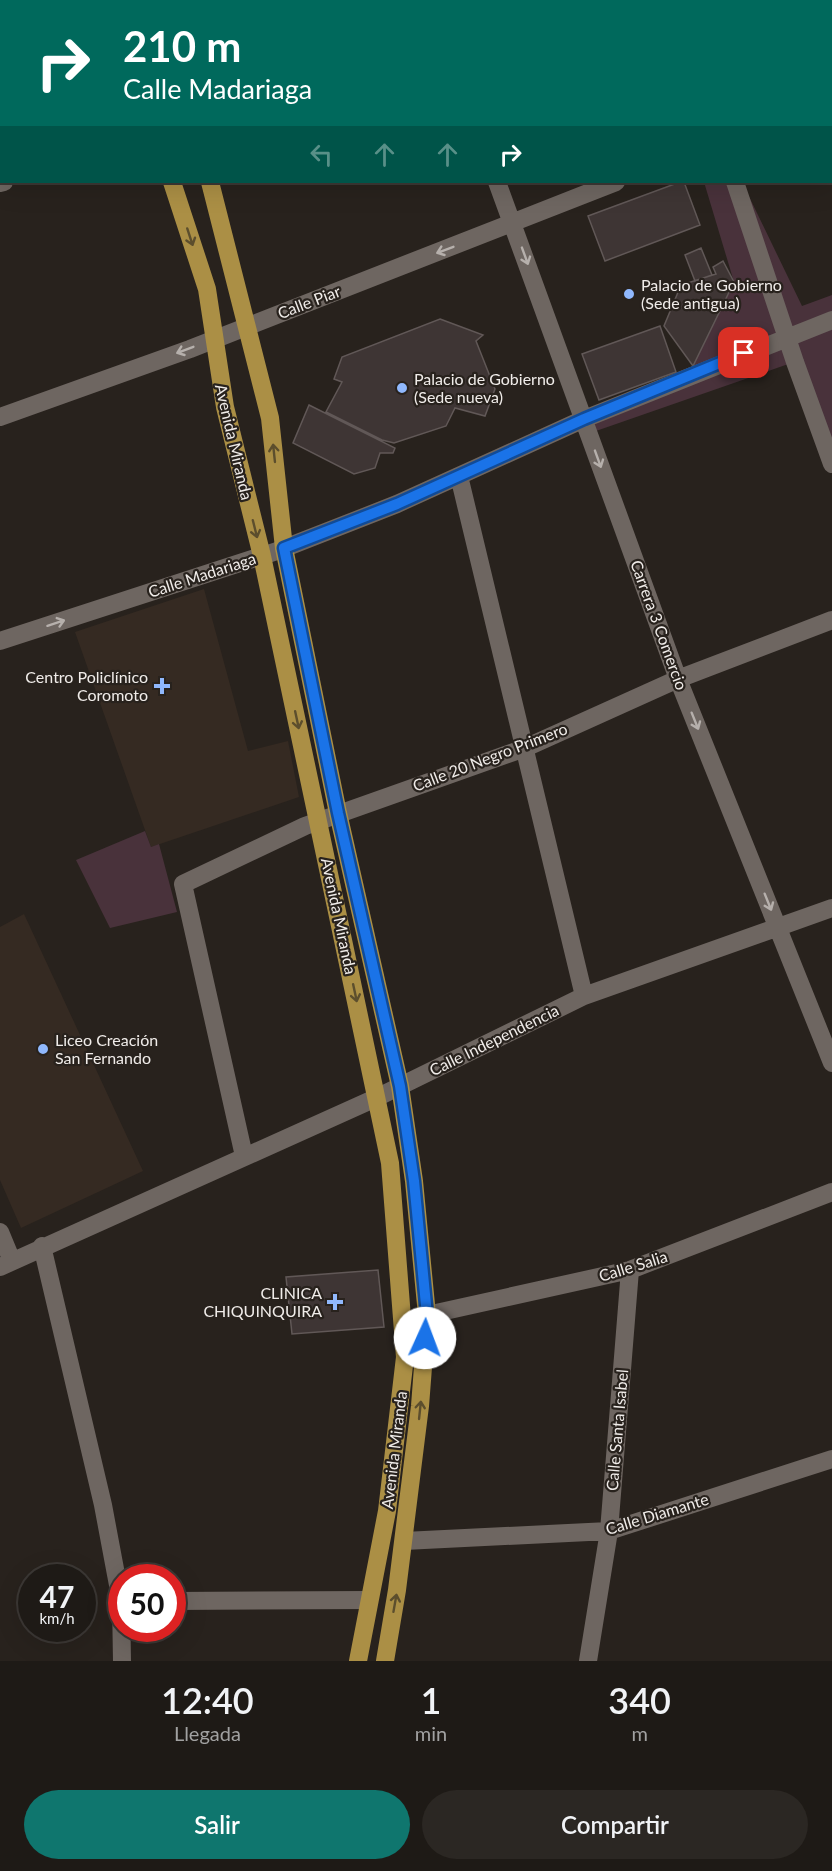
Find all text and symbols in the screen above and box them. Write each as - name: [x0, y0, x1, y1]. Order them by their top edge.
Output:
- text: 210 m: [123, 21, 241, 71]
- icon: right: [24, 24, 102, 102]
- text: Calle Madariaga: [123, 72, 312, 105]
- icon: left: [305, 138, 338, 171]
- icon: ahead: [368, 138, 401, 171]
- icon: ahead: [431, 138, 464, 171]
- icon: right: [494, 138, 527, 171]
- one-way arrow: [185, 227, 196, 246]
- one-way arrow: [436, 245, 455, 256]
- one-way arrow: [520, 246, 531, 265]
- place label: Palacio de Gobierno (Sede antigua): [641, 275, 782, 312]
- street label: Calle Piar: [275, 281, 343, 322]
- marker: Palacio de Gobierno (Sede antigua): [622, 287, 636, 301]
- pin: [718, 327, 769, 378]
- icon: arrive: [727, 336, 760, 369]
- one-way arrow: [176, 346, 194, 357]
- place label: Palacio de Gobierno (Sede nueva): [414, 369, 555, 406]
- marker: Palacio de Gobierno (Sede nueva): [395, 381, 409, 395]
- street label: Avenida Miranda: [212, 382, 257, 502]
- one-way arrow: [268, 443, 279, 463]
- one-way arrow: [594, 449, 605, 468]
- one-way arrow: [250, 519, 262, 538]
- street label: Calle Madariaga: [146, 548, 258, 601]
- street label: Carrera 3 Comercio: [627, 557, 692, 692]
- one-way arrow: [46, 616, 65, 627]
- place label: Centro Policlínico Coromoto: [25, 667, 148, 704]
- marker: Centro Policlínico Coromoto: [153, 677, 171, 695]
- one-way arrow: [292, 709, 303, 729]
- one-way arrow: [690, 711, 701, 730]
- street label: Calle 20 Negro Primero: [410, 718, 570, 795]
- street label: Avenida Miranda: [318, 856, 361, 976]
- one-way arrow: [763, 892, 774, 910]
- one-way arrow: [350, 983, 362, 1002]
- street label: Calle Independencia: [426, 1000, 562, 1079]
- place label: Liceo Creación San Fernando: [55, 1030, 158, 1067]
- marker: Liceo Creación San Fernando: [36, 1042, 50, 1056]
- street label: Calle Salia: [596, 1246, 669, 1285]
- place label: CLINICA CHIQUINQUIRA: [203, 1283, 322, 1320]
- marker: CLINICA CHIQUINQUIRA: [326, 1293, 344, 1311]
- position arrow: [393, 1306, 457, 1370]
- street label: Calle Santa Isabel: [602, 1368, 631, 1492]
- street label: Avenida Miranda: [377, 1390, 410, 1510]
- one-way arrow: [415, 1401, 426, 1420]
- street label: Calle Diamante: [603, 1489, 711, 1538]
- speed limit sign: 50: [108, 1564, 186, 1642]
- text: 47: [40, 1578, 74, 1614]
- one-way arrow: [389, 1594, 400, 1614]
- text: km/h: [39, 1609, 75, 1627]
- text: 12:40: [161, 1678, 254, 1722]
- text: 1: [421, 1678, 441, 1722]
- text: 340: [608, 1678, 671, 1722]
- text: Llegada: [174, 1721, 241, 1745]
- text: min: [415, 1721, 447, 1745]
- text: m: [631, 1721, 648, 1745]
- button: Salir: [24, 1790, 410, 1859]
- button: Compartir: [422, 1790, 808, 1859]

